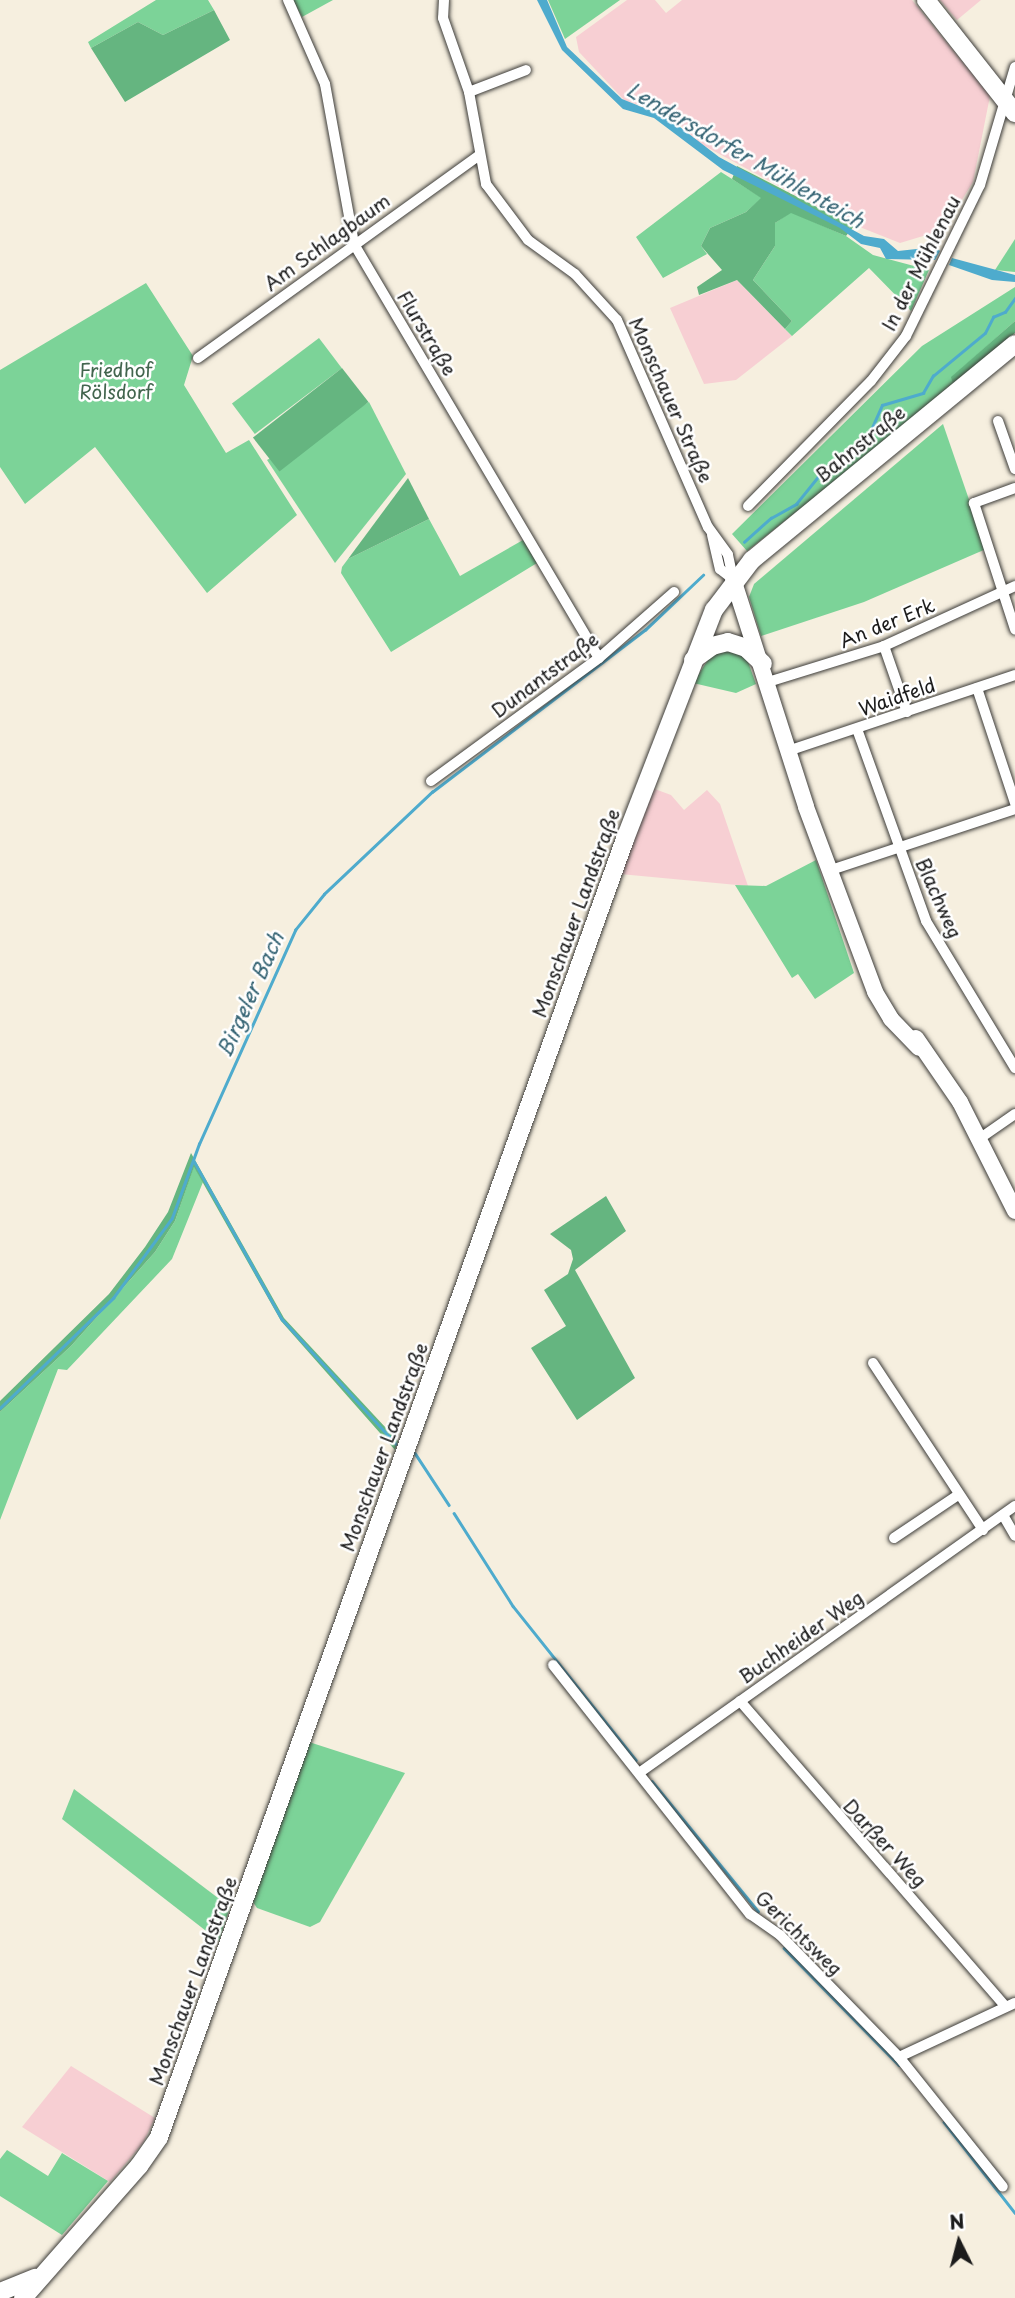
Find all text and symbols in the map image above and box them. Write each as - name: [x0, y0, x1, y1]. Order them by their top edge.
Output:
- water label: Lendersdorfer Mühlenteich: [623, 75, 869, 233]
- street label: Am Schlagbaum: [260, 189, 394, 295]
- street label: In der Mühlenau: [877, 191, 965, 335]
- street label: Flurstraße: [393, 286, 461, 380]
- street label: Monschauer Straße: [624, 313, 718, 487]
- park label: Friedhof Rölsdorf: [79, 359, 153, 403]
- street label: Bahnstraße: [810, 401, 910, 487]
- street label: An der Erk: [836, 594, 938, 652]
- street label: Dunantstraße: [487, 628, 603, 722]
- street label: Waidfeld: [856, 673, 938, 721]
- street label: Monschauer Landstraße: [527, 805, 625, 1021]
- street label: Blachweg: [911, 854, 967, 942]
- water label: Birgeler Bach: [210, 927, 288, 1061]
- street label: Monschauer Landstraße: [335, 1339, 433, 1555]
- street label: Buchheider Weg: [734, 1585, 868, 1689]
- street label: Darßer Weg: [839, 1794, 931, 1892]
- street label: Monschauer Landstraße: [144, 1873, 242, 2089]
- street label: Gerichtsweg: [751, 1886, 847, 1980]
- text: N: [948, 2206, 966, 2236]
- north arrow: [924, 2207, 994, 2277]

